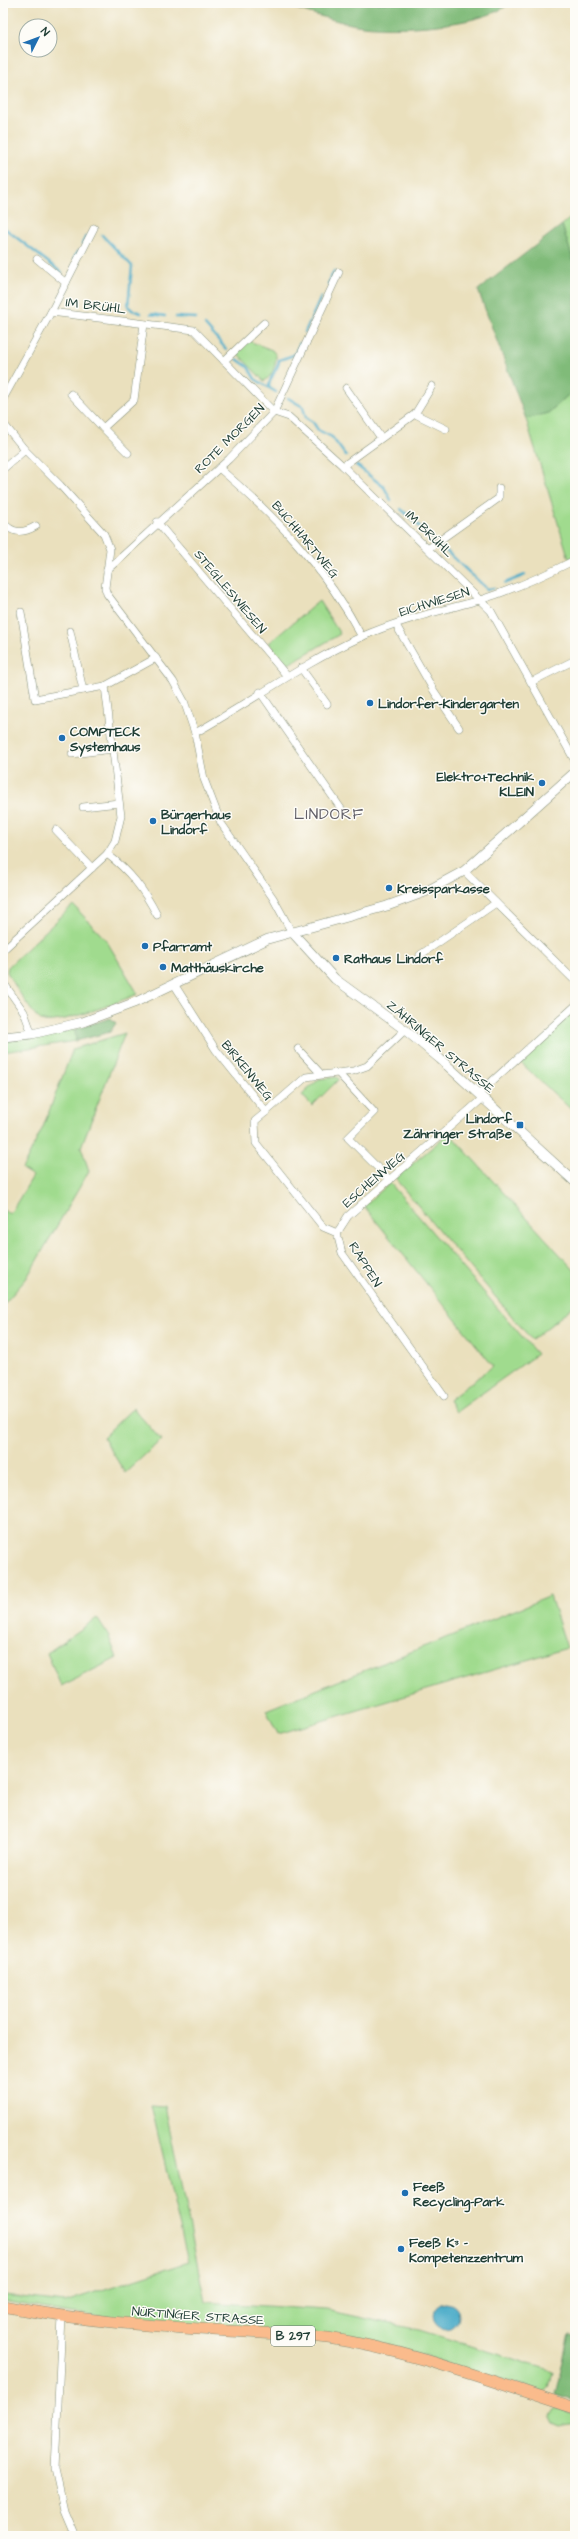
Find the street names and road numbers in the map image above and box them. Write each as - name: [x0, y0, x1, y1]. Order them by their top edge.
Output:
- street label: IM BRÜHL: [65, 293, 127, 319]
- street label: ROTE MORGEN: [191, 400, 269, 478]
- street label: BUCHHARTWEG: [267, 497, 343, 582]
- street label: IM BRÜHL: [401, 506, 457, 561]
- street label: STEGLESWIESEN: [190, 546, 271, 637]
- street label: EICHWIESEN: [397, 583, 472, 621]
- street label: ZÄHRINGER STRASSE: [383, 996, 498, 1097]
- street label: BIRKENWEG: [217, 1037, 277, 1105]
- street label: ESCHENWEG: [338, 1147, 409, 1212]
- street label: RAPPEN: [344, 1239, 386, 1291]
- street label: NÜRTINGER STRASSE: [131, 2302, 265, 2330]
- road number: B 297: [271, 2326, 315, 2346]

